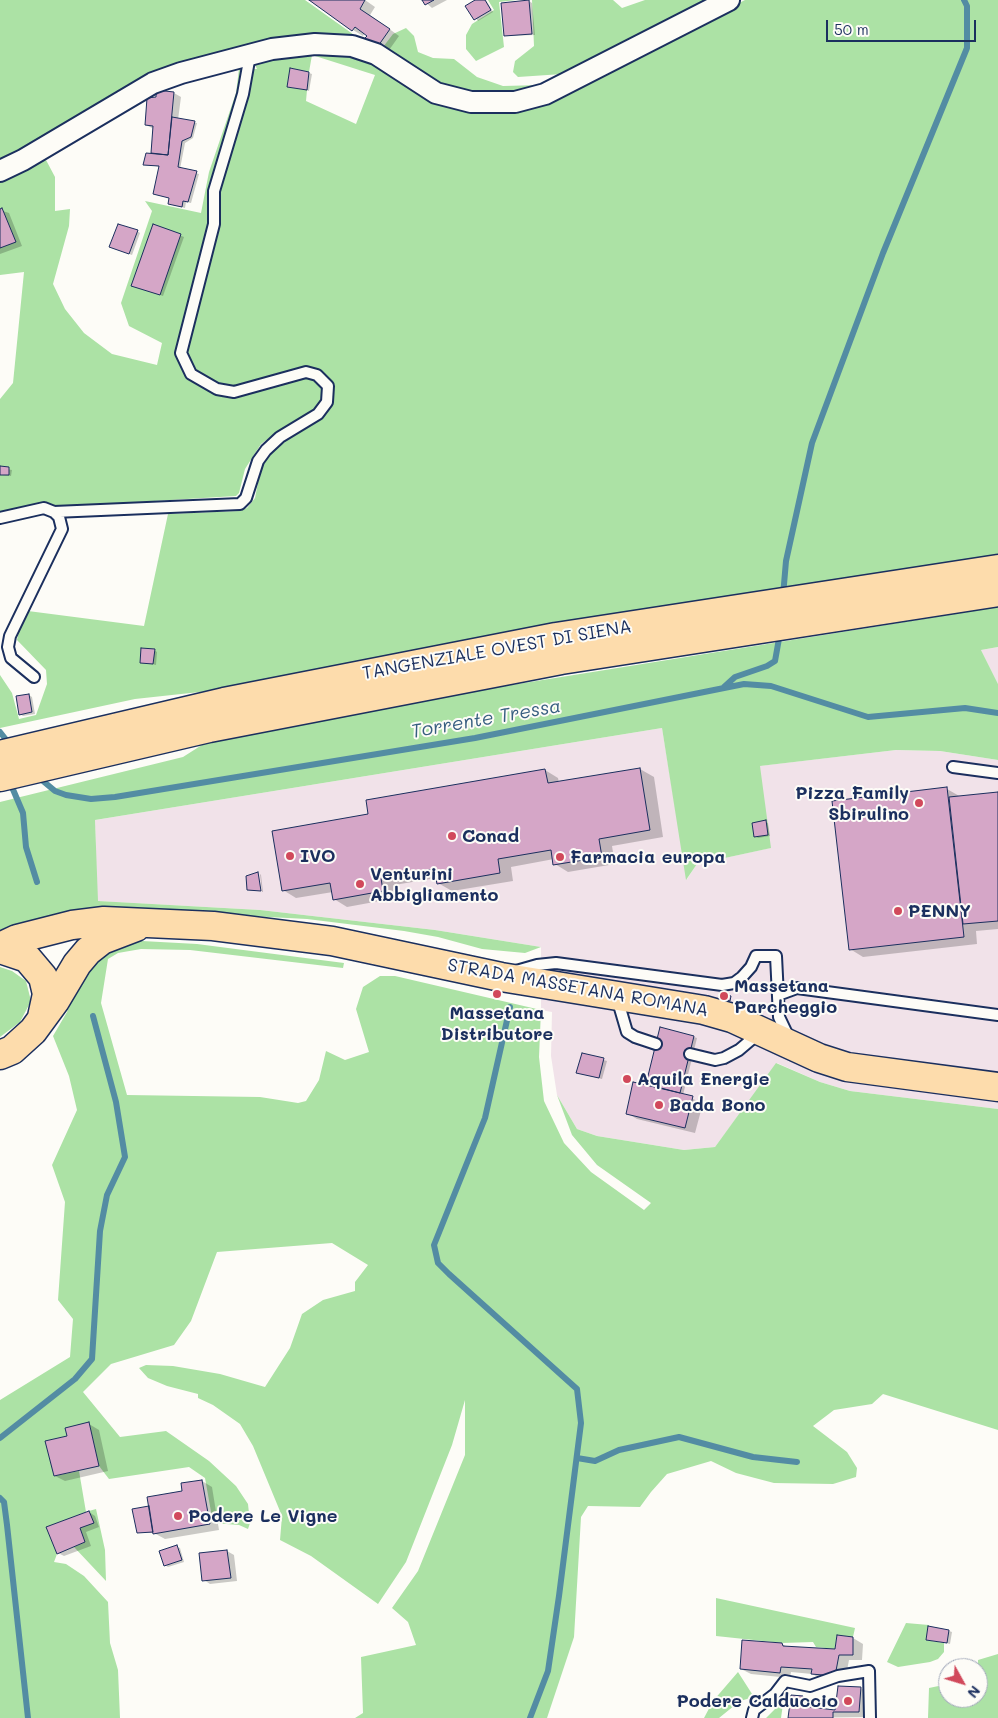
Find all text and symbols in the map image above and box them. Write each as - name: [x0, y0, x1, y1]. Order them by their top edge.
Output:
- scale bar: [828, 10, 978, 42]
- text: 50 m: [834, 19, 869, 39]
- street label: TANGENZIALE OVEST DI SIENA: [361, 616, 633, 684]
- water label: Torrente Tressa: [409, 695, 563, 743]
- place label: Pizza Family Sbirulino: [795, 782, 909, 824]
- marker: Pizza Family Sbirulino: [913, 797, 925, 809]
- place label: Conad: [462, 825, 519, 847]
- marker: Conad: [446, 830, 458, 842]
- place label: IVO: [300, 845, 336, 867]
- place label: Farmacia europa: [570, 846, 725, 868]
- marker: IVO: [284, 850, 296, 862]
- marker: Farmacia europa: [554, 851, 566, 863]
- place label: Venturini Abbigliamento: [370, 863, 499, 906]
- marker: Venturini Abbigliamento: [354, 878, 366, 890]
- place label: PENNY: [908, 900, 971, 922]
- marker: PENNY: [892, 905, 904, 917]
- street label: STRADA MASSETANA ROMANA: [446, 954, 710, 1022]
- place label: Massetana Parcheggio: [734, 975, 837, 1018]
- marker: Massetana Distributore: [491, 988, 503, 1000]
- marker: Massetana Parcheggio: [718, 990, 730, 1002]
- place label: Massetana Distributore: [441, 1002, 553, 1044]
- place label: Aquila Energie: [637, 1068, 769, 1090]
- marker: Aquila Energie: [621, 1073, 633, 1085]
- place label: Bada Bono: [669, 1094, 765, 1116]
- marker: Bada Bono: [653, 1099, 665, 1111]
- place label: Podere Le Vigne: [188, 1505, 337, 1527]
- marker: Podere Le Vigne: [172, 1510, 184, 1522]
- north arrow: [938, 1658, 988, 1708]
- text: N: [964, 1682, 985, 1702]
- place label: Podere Calduccio: [677, 1690, 838, 1712]
- marker: Podere Calduccio: [842, 1695, 854, 1707]

